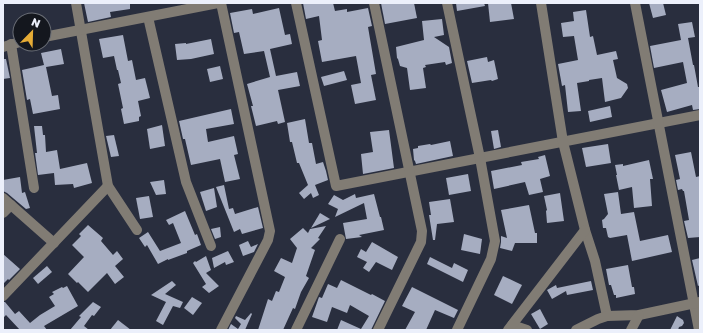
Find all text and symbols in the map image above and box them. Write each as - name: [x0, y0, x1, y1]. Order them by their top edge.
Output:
- north arrow: [12, 12, 52, 52]
- text: N: [30, 15, 42, 30]

